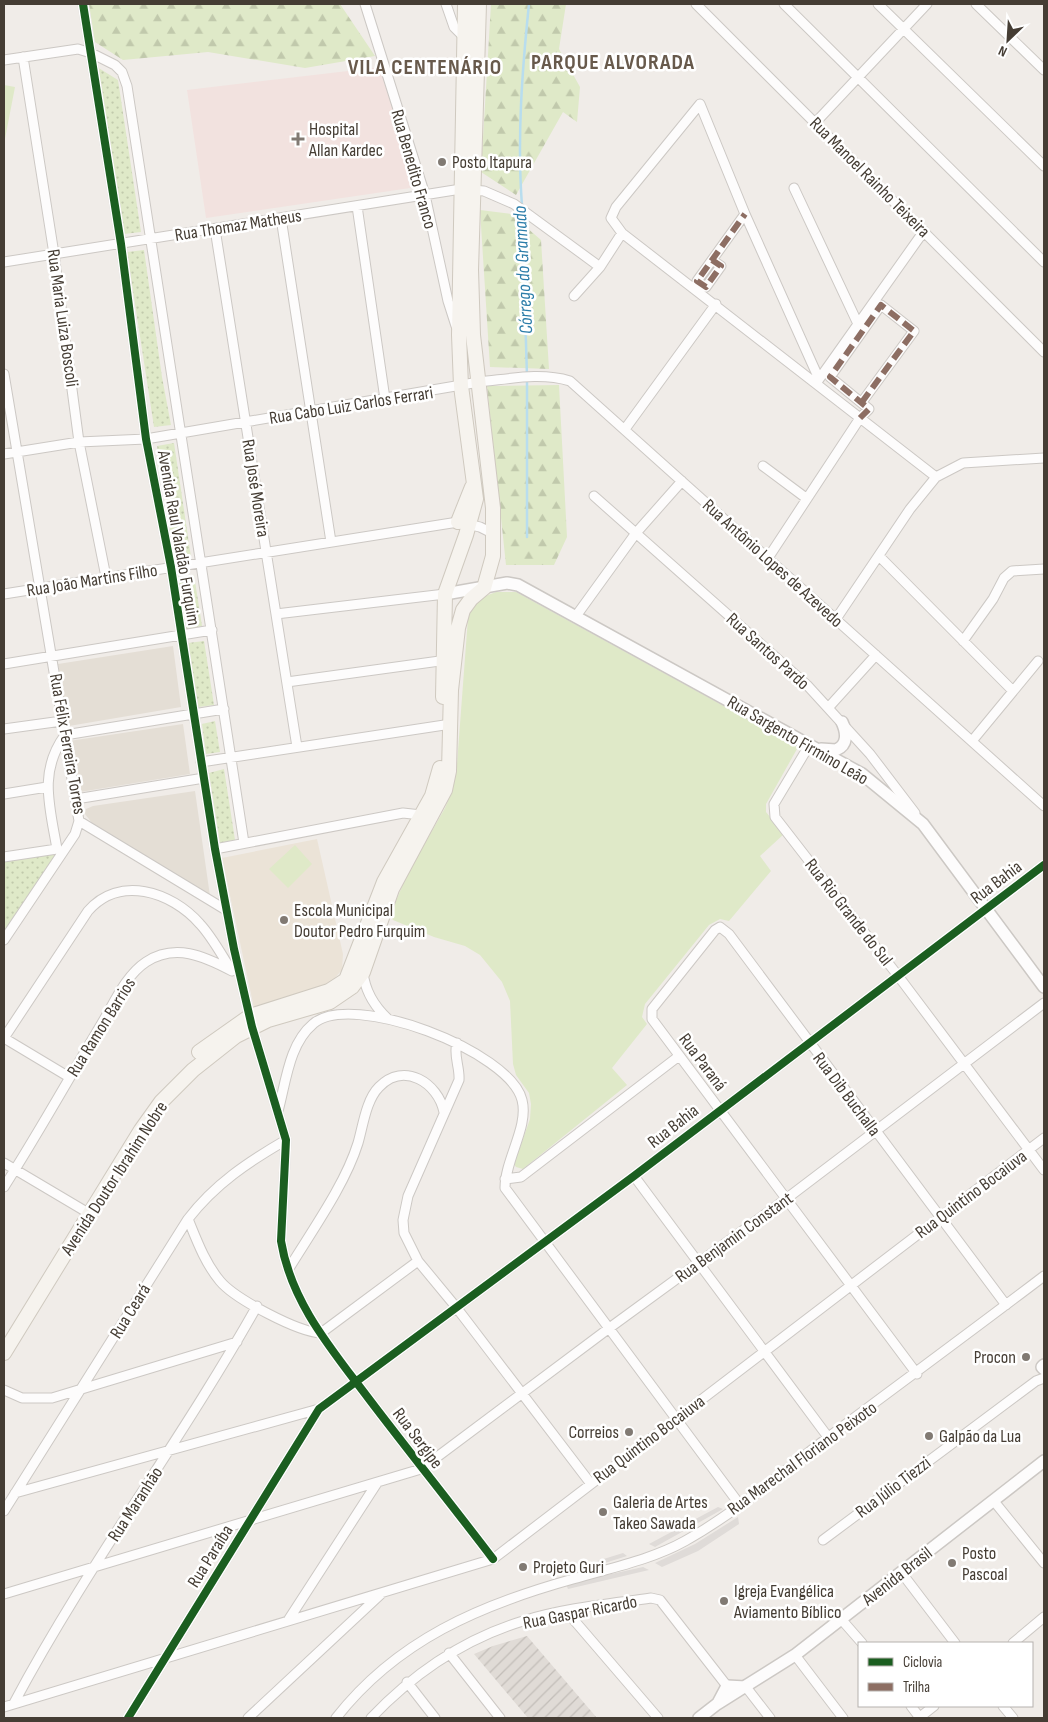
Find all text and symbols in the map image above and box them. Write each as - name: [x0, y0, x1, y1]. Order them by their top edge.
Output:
- north arrow: [983, 15, 1033, 65]
- text: N: [996, 42, 1010, 61]
- district label: PARQUE ALVORADA: [531, 49, 695, 76]
- district label: VILA CENTENÁRIO: [348, 54, 502, 81]
- street label: Rua Benedito Franco: [386, 107, 441, 231]
- street label: Rua Manoel Rainho Teixeira: [805, 113, 934, 242]
- place label: Hospital Allan Kardec: [308, 119, 383, 161]
- marker: Hospital Allan Kardec: [291, 132, 305, 146]
- place label: Posto Itapura: [452, 152, 532, 173]
- marker: Posto Itapura: [436, 156, 448, 168]
- street label: Rua Thomaz Matheus: [173, 205, 303, 246]
- water label: Córrego do Gramado: [509, 205, 538, 335]
- street label: Rua Maria Luiza Boscoli: [42, 248, 83, 388]
- street label: Rua Cabo Luiz Carlos Ferrari: [268, 382, 435, 429]
- street label: Rua José Moreira: [237, 438, 274, 539]
- street label: Avenida Raul Valadão Furquim: [153, 448, 204, 627]
- street label: Rua Antônio Lopes de Azevedo: [698, 495, 847, 632]
- street label: Rua João Martins Filho: [25, 560, 159, 601]
- street label: Rua Santos Pardo: [722, 609, 813, 694]
- street label: Rua Félix Ferreira Torres: [45, 672, 90, 816]
- street label: Rua Sargento Firmino Leão: [723, 691, 872, 789]
- street label: Rua Rio Grande do Sul: [800, 855, 897, 970]
- street label: Rua Bahia: [967, 856, 1026, 908]
- place label: Escola Municipal Doutor Pedro Furquim: [294, 900, 425, 942]
- marker: Escola Municipal Doutor Pedro Furquim: [278, 914, 290, 926]
- street label: Rua Ramon Barrios: [63, 974, 140, 1081]
- street label: Rua Paraná: [674, 1029, 731, 1095]
- street label: Rua Dib Buchalla: [808, 1048, 885, 1140]
- street label: Avenida Doutor Ibrahim Nobre: [56, 1097, 172, 1260]
- street label: Rua Bahia: [644, 1100, 703, 1153]
- street label: Rua Quintino Bocaiuva: [911, 1146, 1031, 1243]
- street label: Rua Benjamin Constant: [671, 1187, 798, 1287]
- street label: Rua Ceará: [106, 1280, 155, 1342]
- place label: Procon: [974, 1347, 1016, 1368]
- marker: Procon: [1020, 1351, 1032, 1363]
- street label: Rua Quintino Bocaiuva: [589, 1391, 709, 1488]
- street label: Rua Marechal Floriano Peixoto: [724, 1397, 881, 1520]
- street label: Rua Sergipe: [388, 1404, 447, 1473]
- place label: Correios: [568, 1422, 619, 1443]
- marker: Correios: [623, 1426, 635, 1438]
- place label: Galpão da Lua: [939, 1426, 1021, 1447]
- marker: Galpão da Lua: [923, 1430, 935, 1442]
- street label: Rua Júlio Tiezzi: [852, 1452, 935, 1522]
- street label: Rua Maranhão: [104, 1463, 167, 1546]
- place label: Galeria de Artes Takeo Sawada: [613, 1492, 708, 1534]
- marker: Galeria de Artes Takeo Sawada: [597, 1506, 609, 1518]
- street label: Rua Paraíba: [183, 1521, 238, 1591]
- street label: Avenida Brasil: [857, 1543, 936, 1611]
- place label: Posto Pascoal: [962, 1543, 1008, 1585]
- place label: Projeto Guri: [533, 1557, 604, 1578]
- marker: Posto Pascoal: [946, 1557, 958, 1569]
- marker: Projeto Guri: [517, 1561, 529, 1573]
- place label: Igreja Evangélica Aviamento Bíblico: [733, 1581, 842, 1623]
- street label: Rua Gaspar Ricardo: [521, 1591, 639, 1634]
- marker: Igreja Evangélica Aviamento Bíblico: [718, 1595, 730, 1607]
- legend: [858, 1642, 1033, 1707]
- text: Ciclovia: [903, 1653, 943, 1672]
- text: Trilha: [903, 1678, 930, 1697]

